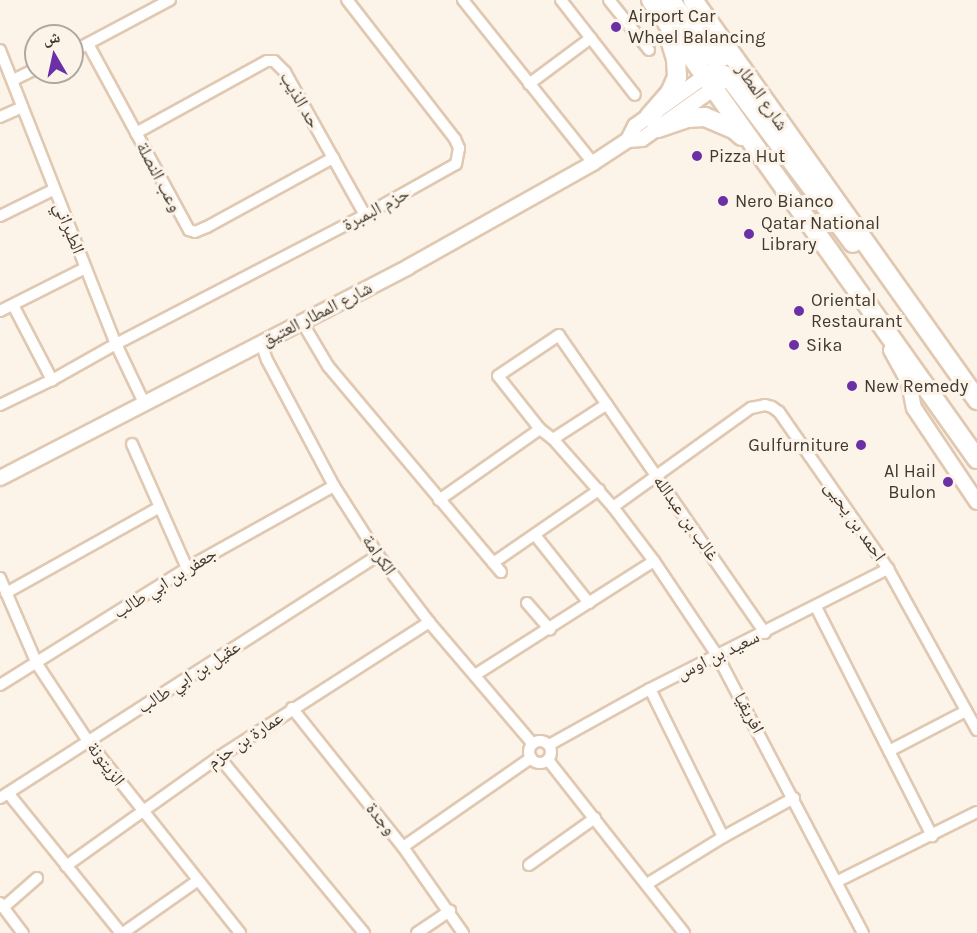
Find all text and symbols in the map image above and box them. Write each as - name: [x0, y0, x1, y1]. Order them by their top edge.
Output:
- place label: Airport Car Wheel Balancing: [628, 6, 765, 48]
- marker: Airport Car Wheel Balancing: [609, 20, 623, 34]
- north arrow: [24, 24, 84, 84]
- text: ش: [42, 27, 61, 48]
- street label: شارع المطار: [731, 59, 793, 135]
- street label: حد الذيب: [275, 68, 325, 132]
- street label: وعب النصلة: [132, 138, 186, 216]
- place label: Pizza Hut: [709, 145, 785, 167]
- marker: Pizza Hut: [690, 149, 704, 163]
- street label: حزم البمبرة: [339, 182, 413, 236]
- place label: Nero Bianco: [735, 190, 834, 212]
- marker: Nero Bianco: [716, 194, 730, 208]
- street label: الطبراني: [49, 199, 89, 257]
- place label: Qatar National Library: [761, 213, 880, 256]
- marker: Qatar National Library: [742, 227, 756, 241]
- street label: شارع المطار العتيق: [258, 277, 376, 351]
- place label: Oriental Restaurant: [811, 290, 902, 332]
- marker: Oriental Restaurant: [792, 304, 806, 318]
- place label: Sika: [806, 334, 842, 356]
- marker: Sika: [787, 338, 801, 352]
- place label: New Remedy: [864, 375, 968, 397]
- marker: New Remedy: [845, 379, 859, 393]
- place label: Gulfurniture: [748, 434, 849, 456]
- marker: Gulfurniture: [854, 438, 868, 452]
- place label: Al Hail Bulon: [884, 461, 936, 504]
- street label: غالب بن عبدالله: [649, 471, 723, 565]
- marker: Al Hail Bulon: [941, 475, 955, 489]
- street label: احمد بن يحيى: [820, 477, 890, 565]
- street label: الكرامة: [357, 531, 401, 579]
- street label: جعفر بن ابي طالب: [109, 543, 221, 623]
- street label: سعيد بن اوس: [673, 626, 763, 684]
- street label: عقيل بن ابي طالب: [134, 636, 244, 718]
- street label: افريقيا: [729, 689, 769, 737]
- street label: عمارة بن حزم: [203, 707, 287, 773]
- street label: الزيتونة: [82, 738, 130, 790]
- street label: وجدة: [361, 798, 401, 840]

